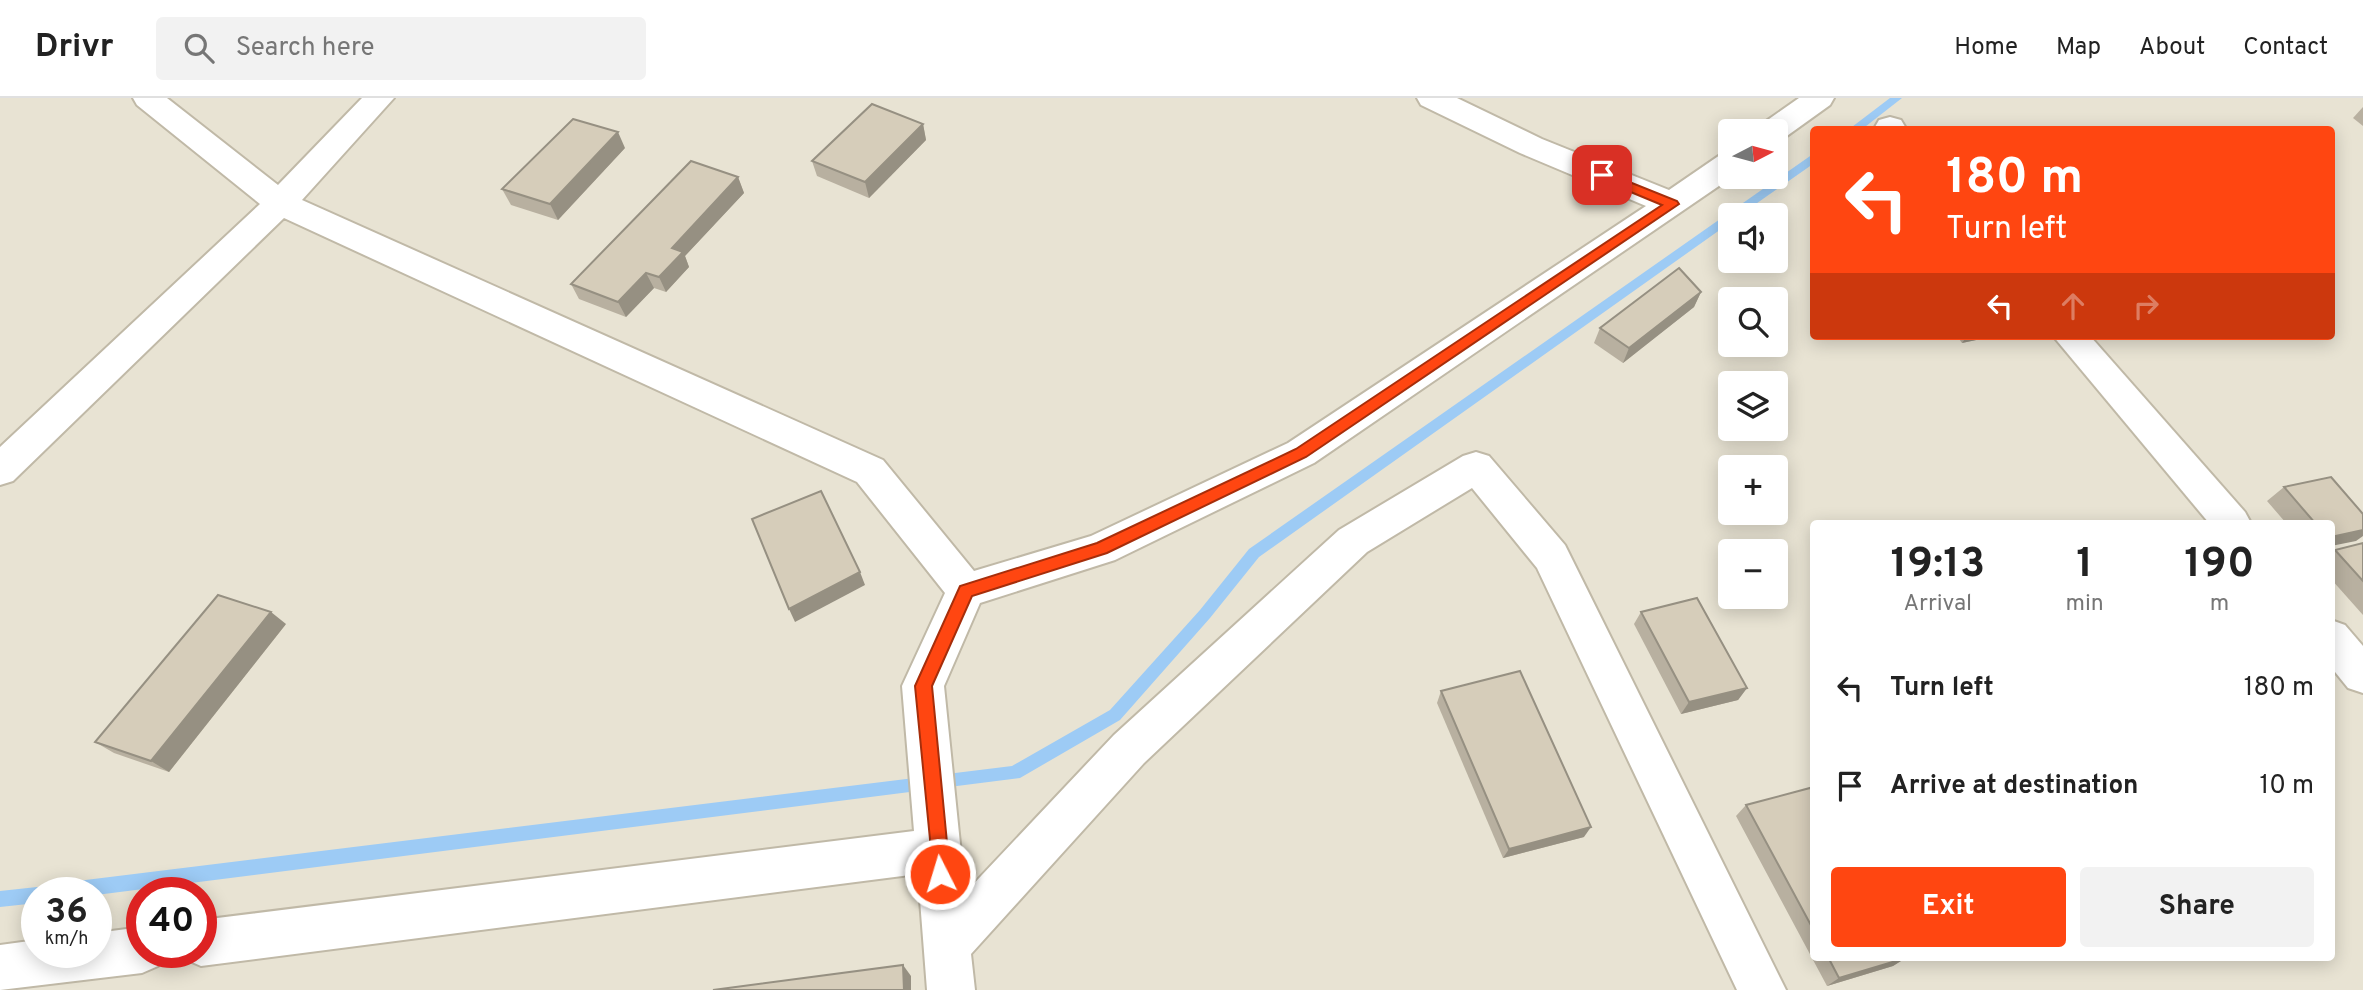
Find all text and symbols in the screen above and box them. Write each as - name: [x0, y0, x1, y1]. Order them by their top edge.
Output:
- search box: [156, 17, 646, 80]
- text: Drivr: [35, 27, 114, 69]
- icon: search: [180, 29, 218, 67]
- text: Search here: [236, 32, 375, 65]
- text: Home: [1954, 33, 2018, 63]
- text: Map: [2056, 33, 2101, 63]
- text: About: [2139, 33, 2205, 63]
- text: Contact: [2243, 33, 2328, 63]
- north arrow: [1718, 119, 1788, 189]
- map controls: [1718, 119, 1788, 609]
- pin: [1572, 145, 1632, 205]
- text: 180 m: [1946, 149, 2083, 211]
- icon: left: [1831, 154, 1922, 245]
- icon: arrive: [1583, 156, 1621, 194]
- button: sound: [1718, 203, 1788, 273]
- text: Turn left: [1946, 210, 2067, 250]
- button: search: [1718, 287, 1788, 357]
- icon: left: [1981, 287, 2019, 325]
- icon: ahead: [2054, 287, 2092, 325]
- icon: right: [2127, 287, 2165, 325]
- button: layers: [1718, 371, 1788, 441]
- button: +: [1718, 455, 1788, 525]
- button: −: [1718, 539, 1788, 609]
- text: 19:13: [1890, 539, 1985, 592]
- text: 1: [2076, 539, 2093, 592]
- text: 190: [2184, 539, 2255, 592]
- text: Arrival: [1903, 590, 1972, 619]
- text: min: [2066, 590, 2104, 619]
- text: m: [2210, 590, 2229, 619]
- icon: left: [1831, 669, 1869, 707]
- text: Turn left: [1890, 672, 1994, 705]
- text: 180 m: [2244, 672, 2314, 705]
- icon: arrive: [1831, 767, 1869, 805]
- text: Arrive at destination: [1890, 770, 2138, 803]
- text: 10 m: [2259, 770, 2314, 803]
- position arrow: [903, 837, 977, 911]
- button: Exit: [1831, 867, 2066, 947]
- button: Share: [2080, 867, 2314, 947]
- speed limit sign: 40: [126, 877, 217, 968]
- text: 36: [45, 891, 88, 935]
- text: km/h: [45, 928, 88, 951]

